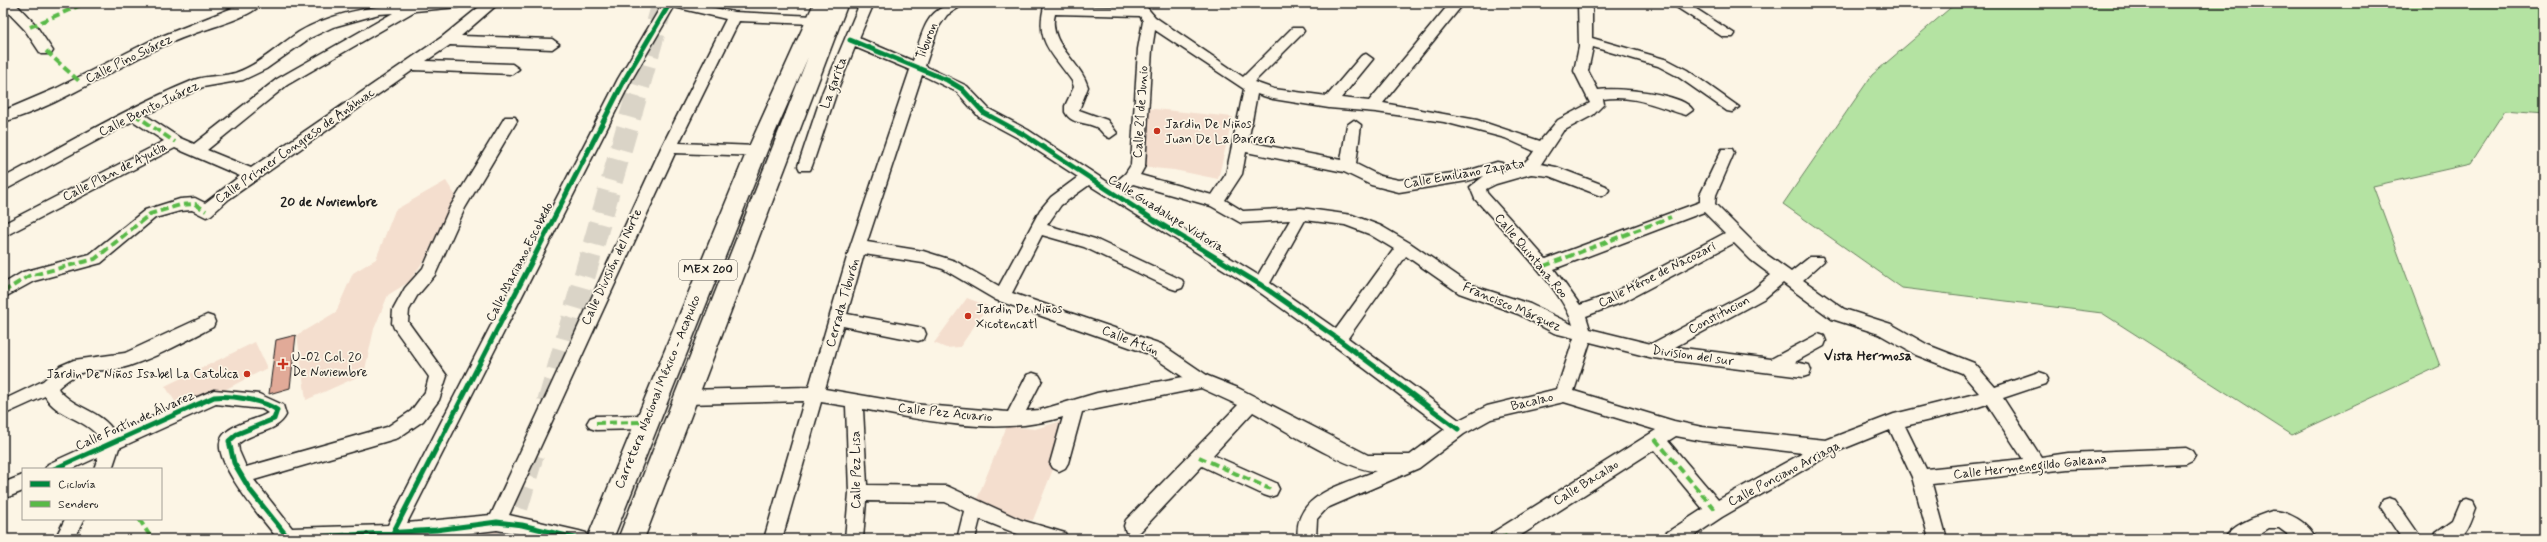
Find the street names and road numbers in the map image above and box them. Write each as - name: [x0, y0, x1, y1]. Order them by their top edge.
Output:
- street label: Tiburon: [912, 20, 942, 62]
- street label: Calle Pino Suárez: [83, 31, 175, 87]
- street label: La garita: [817, 55, 853, 112]
- street label: Calle 21 de Junio: [1129, 65, 1153, 159]
- street label: Calle Benito Juárez: [96, 77, 202, 141]
- street label: Calle Primer Congreso de Anáhuac: [212, 84, 378, 208]
- street label: Calle Plan de Ayutla: [60, 138, 170, 206]
- street label: Calle Emiliano Zapata: [1402, 155, 1526, 193]
- street label: Calle Guadalupe Victoria: [1105, 171, 1228, 257]
- street label: Calle Mariano Escobedo: [482, 199, 558, 325]
- street label: Calle División del Norte: [578, 206, 646, 328]
- street label: Calle Quintana Roo: [1491, 210, 1571, 302]
- street label: Calle Héroe de Nacozari: [1595, 238, 1719, 312]
- street label: Cerrada Tiburón: [822, 257, 864, 349]
- road number: MEX 200: [679, 260, 737, 280]
- street label: Francisco Márquez: [1460, 279, 1564, 336]
- street label: Carretera Nacional México - Acapulco: [611, 292, 705, 491]
- street label: Constitucion: [1685, 292, 1753, 338]
- street label: Calle Atún: [1099, 322, 1161, 360]
- street label: Division del sur: [1651, 342, 1736, 370]
- street label: Calle Fortín de Álvarez: [73, 386, 198, 455]
- street label: Bacalao: [1509, 389, 1555, 415]
- street label: Calle Pez Acuario: [897, 400, 993, 426]
- street label: Calle Pez Lisa: [848, 431, 865, 509]
- street label: Calle Ponciano Arriaga: [1725, 437, 1844, 512]
- street label: Calle Hermenegildo Galeana: [1952, 450, 2108, 485]
- street label: Calle Bacalao: [1550, 456, 1622, 510]

